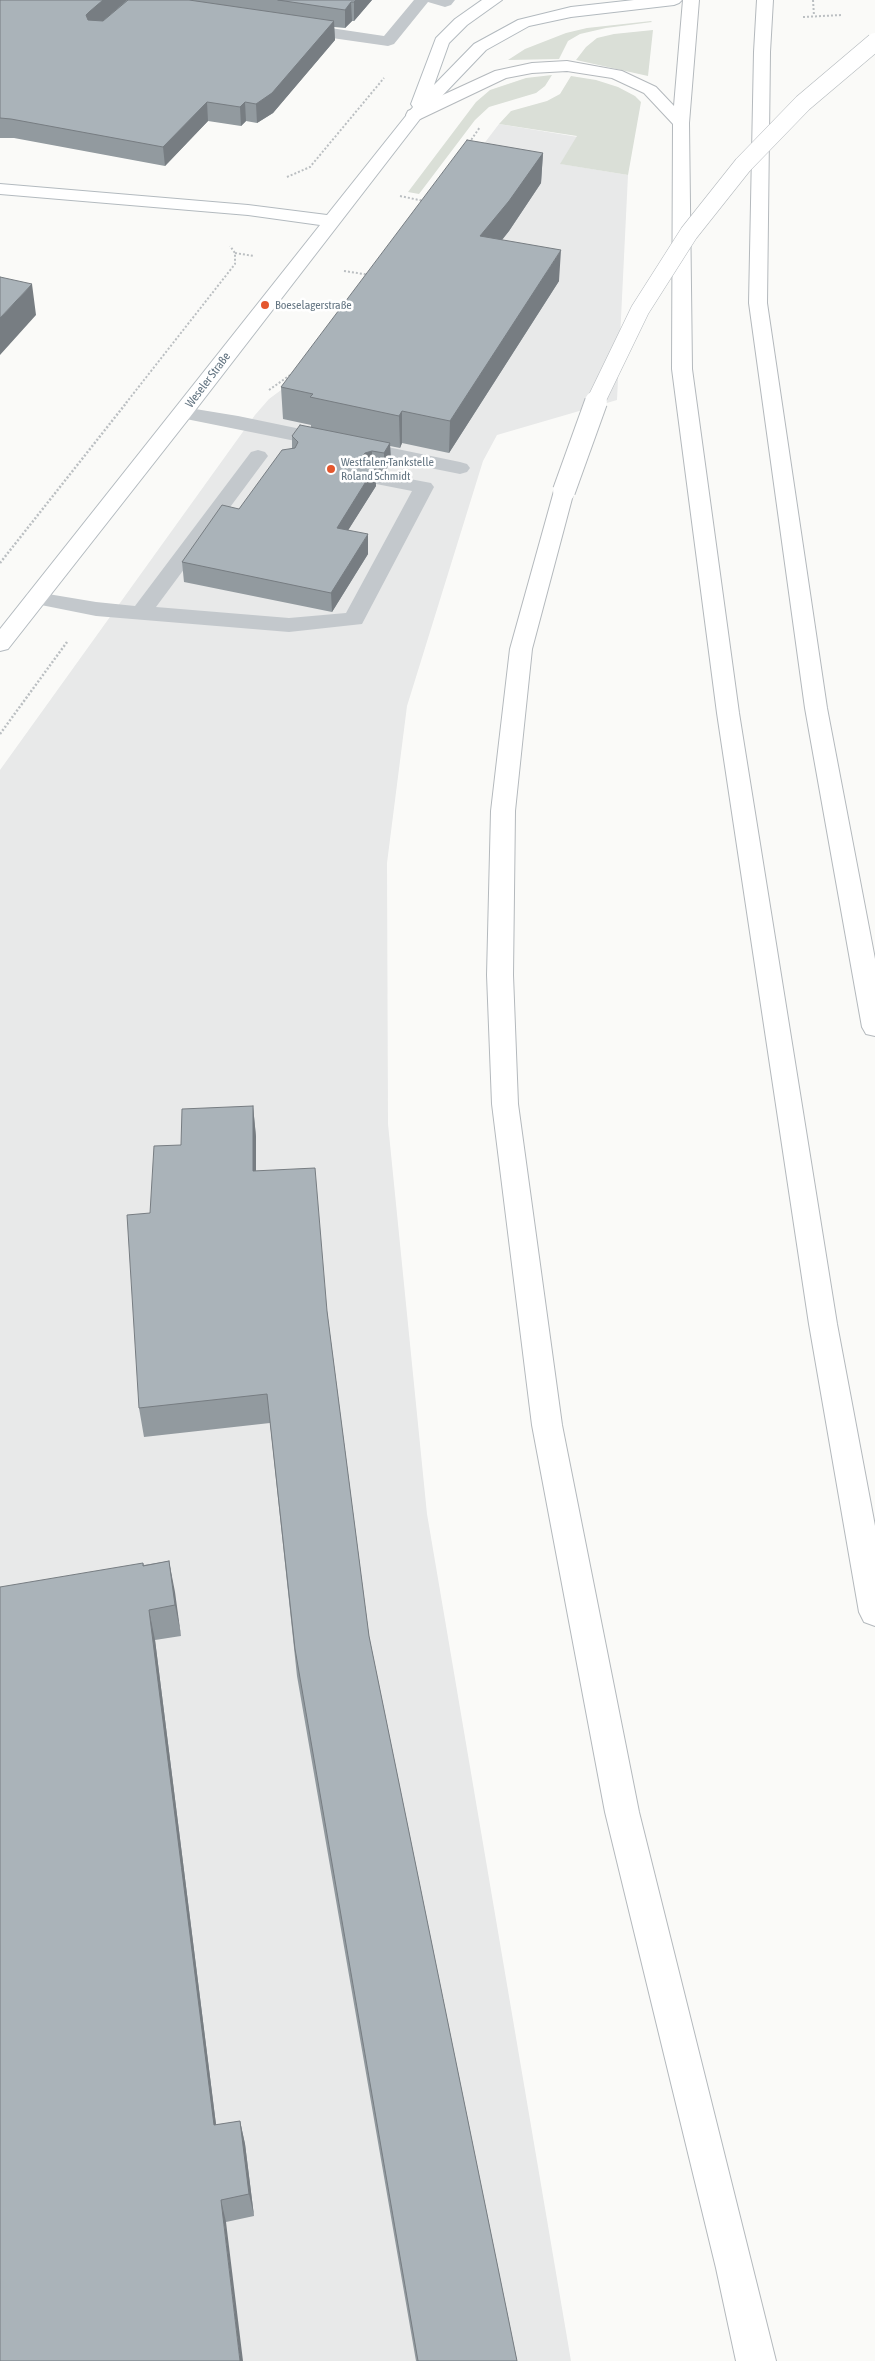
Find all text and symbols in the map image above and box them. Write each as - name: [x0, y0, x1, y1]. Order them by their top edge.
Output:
- place label: Boeselagerstraße: [275, 298, 352, 312]
- marker: Boeselagerstraße: [259, 299, 271, 311]
- street label: Weseler Straße: [183, 349, 233, 411]
- place label: Westfalen-Tankstelle Roland Schmidt: [341, 455, 434, 483]
- marker: Westfalen-Tankstelle Roland Schmidt: [325, 463, 337, 475]

